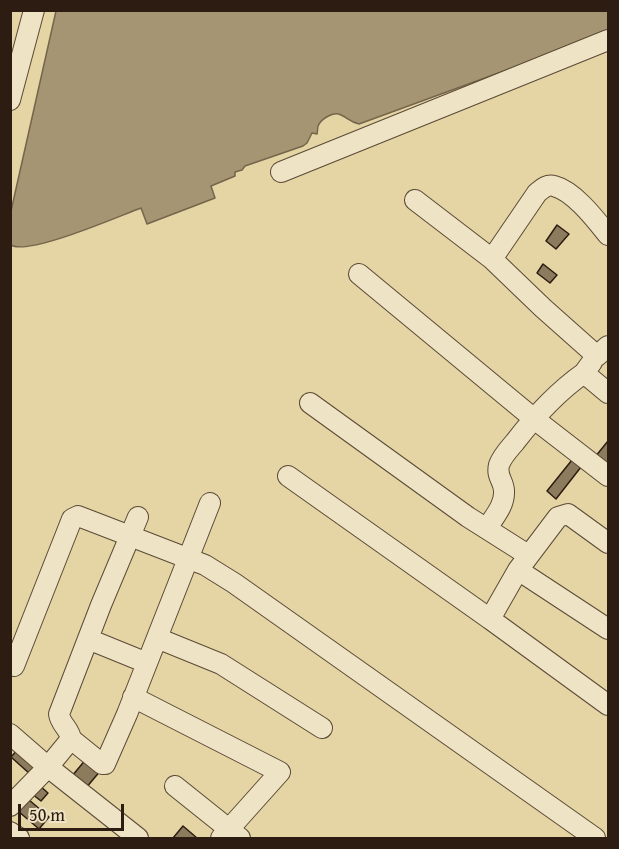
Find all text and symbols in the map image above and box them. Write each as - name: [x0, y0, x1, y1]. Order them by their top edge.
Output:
- scale bar: [21, 792, 128, 830]
- text: 50 m: [29, 801, 65, 828]

